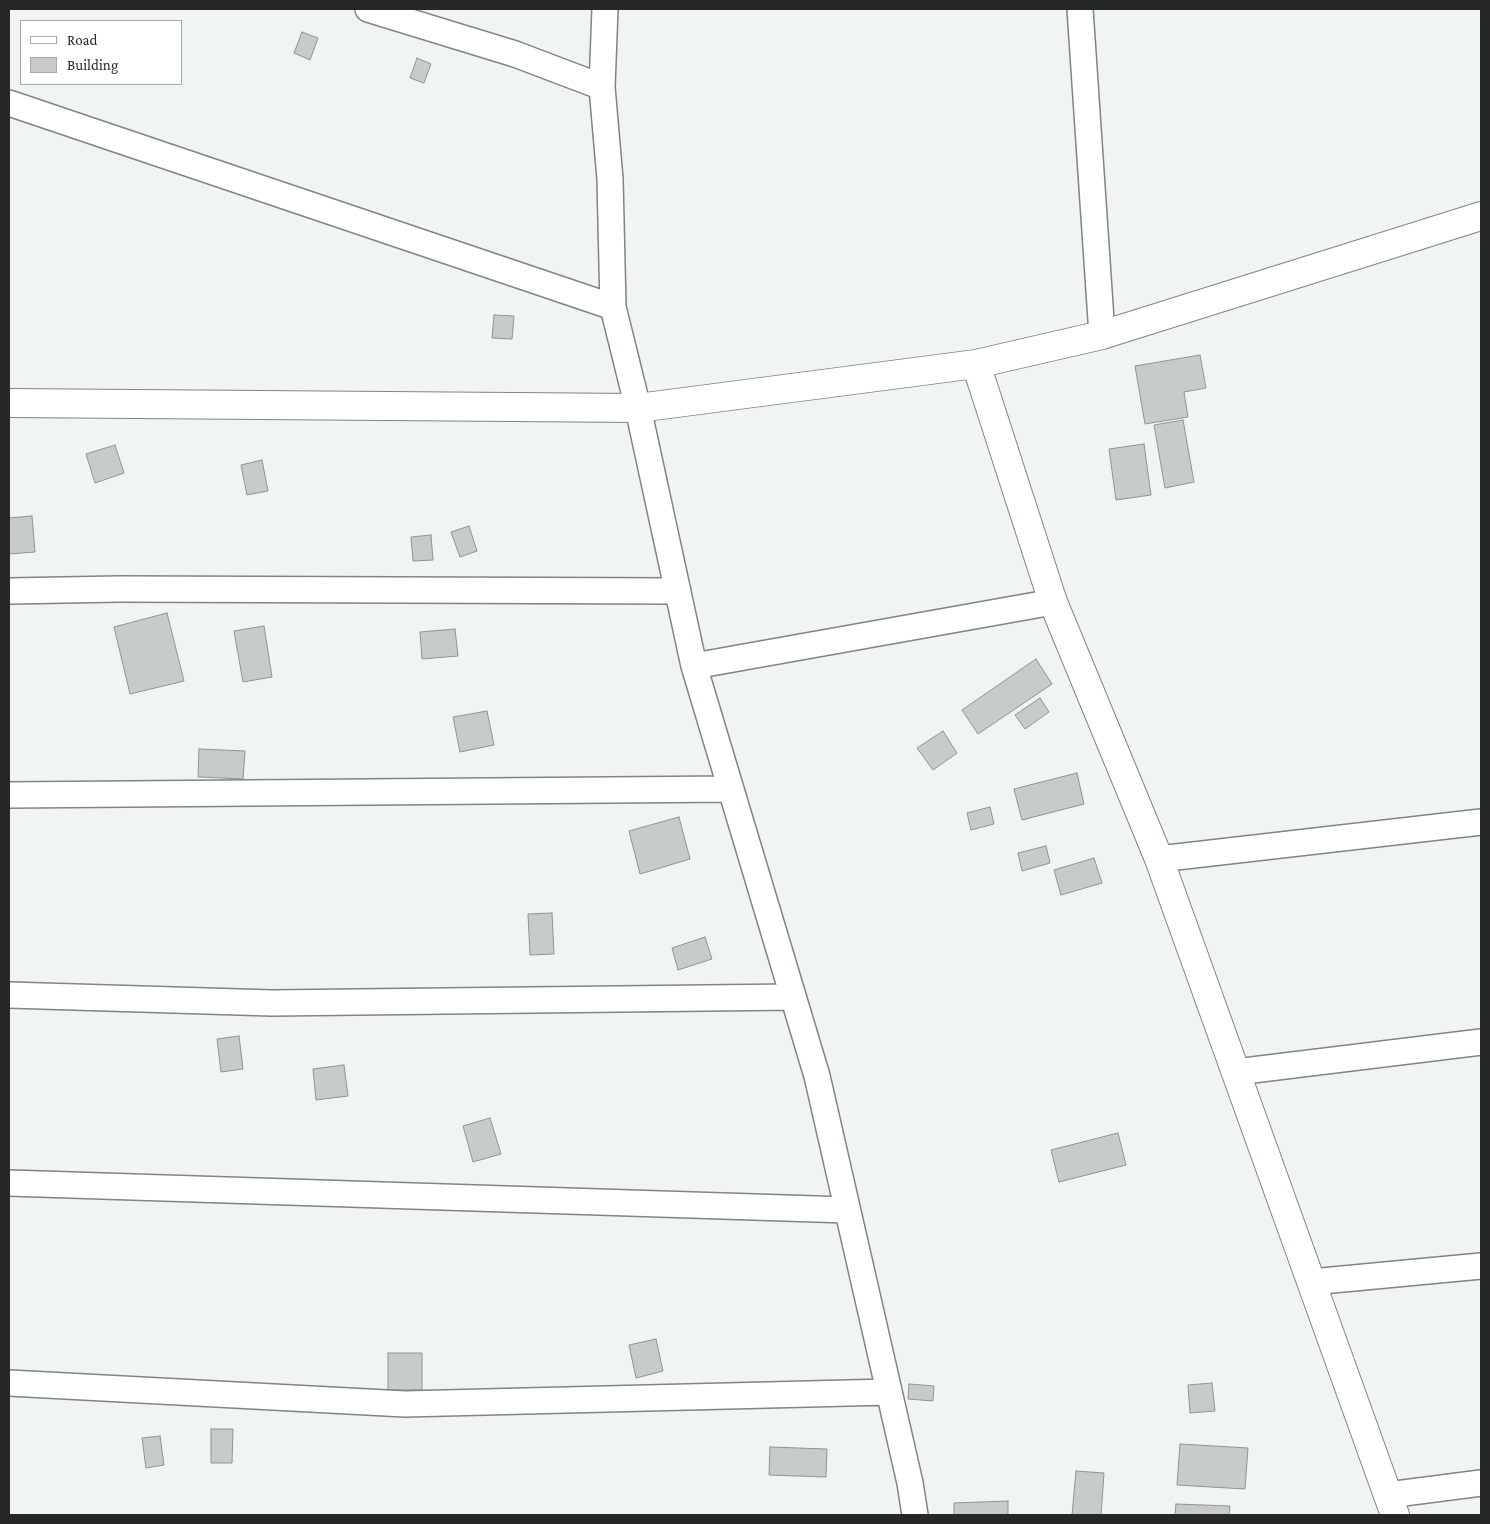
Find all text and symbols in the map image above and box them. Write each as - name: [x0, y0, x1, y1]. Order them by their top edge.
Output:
- legend: [20, 20, 182, 85]
- text: Road: [67, 32, 97, 48]
- text: Building: [67, 57, 118, 73]

